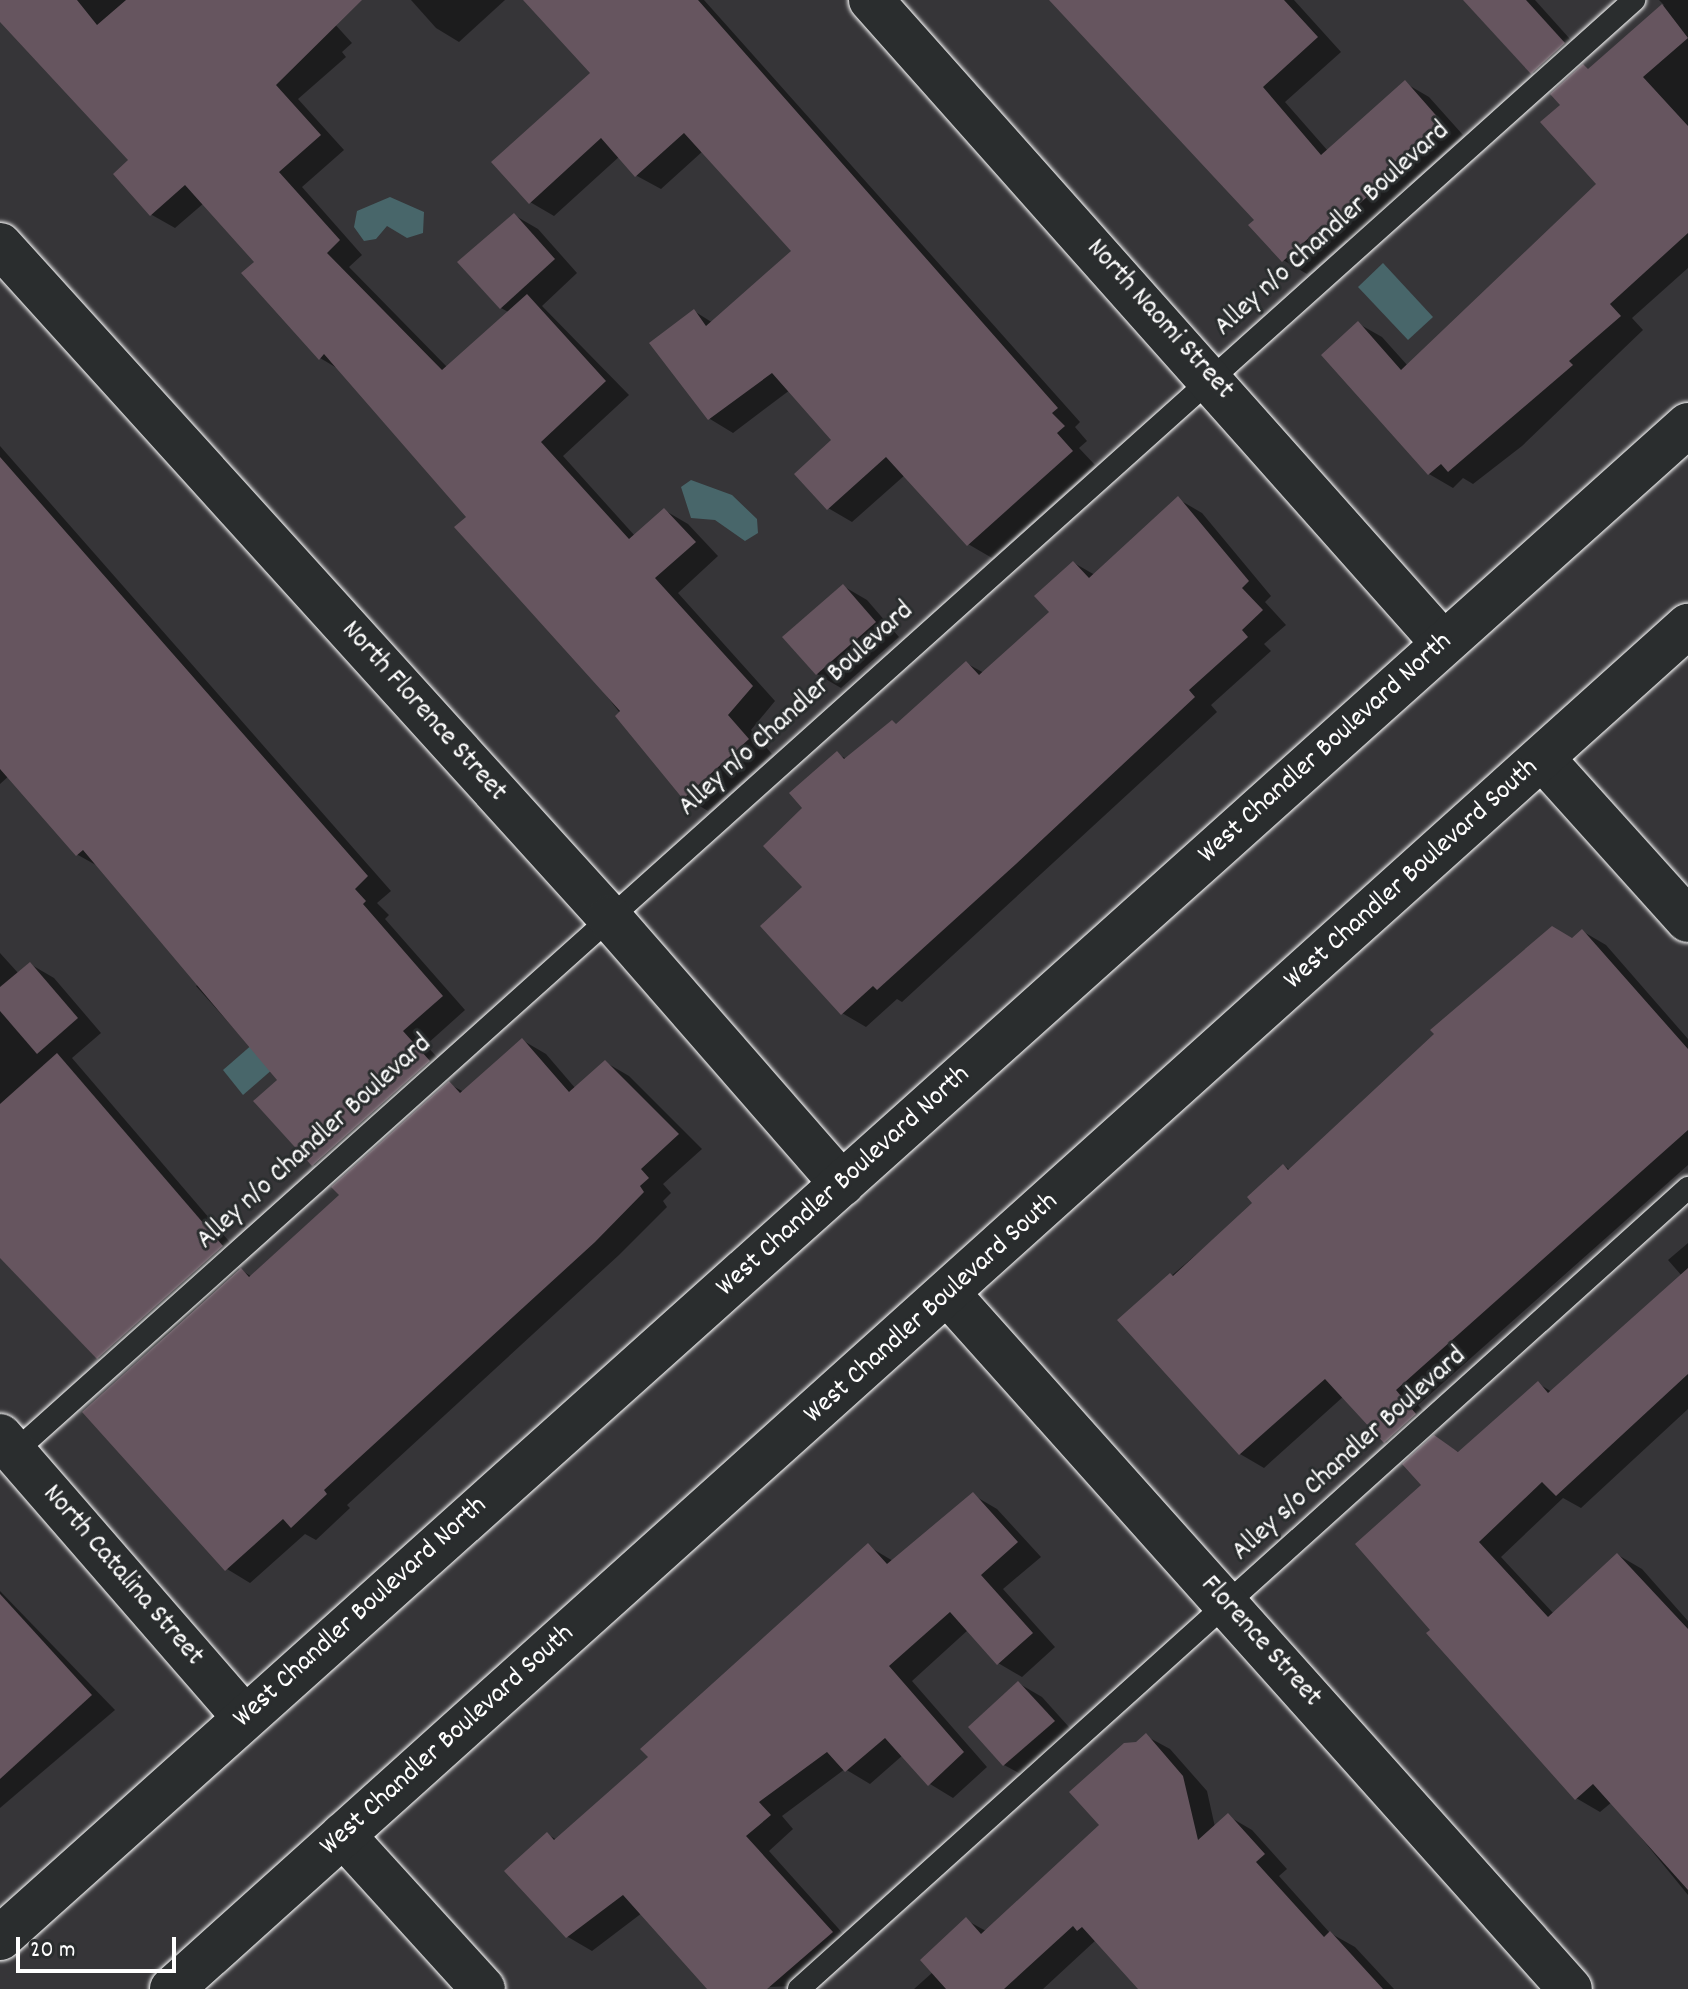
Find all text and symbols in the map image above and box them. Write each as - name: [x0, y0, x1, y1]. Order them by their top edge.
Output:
- street label: Alley n/o Chandler Boulevard: [1208, 115, 1458, 345]
- street label: North Naomi Street: [1078, 233, 1240, 407]
- street label: Alley n/o Chandler Boulevard: [672, 595, 922, 825]
- street label: North Florence Street: [333, 615, 513, 809]
- street label: West Chandler Boulevard North: [1192, 626, 1460, 872]
- street label: West Chandler Boulevard South: [1278, 752, 1546, 998]
- street label: Alley n/o Chandler Boulevard: [190, 1028, 440, 1258]
- street label: West Chandler Boulevard North: [710, 1059, 978, 1305]
- street label: West Chandler Boulevard South: [798, 1186, 1066, 1432]
- street label: Alley s/o Chandler Boulevard: [1226, 1341, 1474, 1569]
- street label: North Catalina Street: [34, 1479, 210, 1673]
- street label: West Chandler Boulevard North: [227, 1490, 495, 1736]
- street label: Florence Street: [1192, 1569, 1328, 1715]
- street label: West Chandler Boulevard South: [314, 1618, 582, 1864]
- scale bar: [20, 1921, 180, 1971]
- text: 20 m: [30, 1934, 76, 1968]

